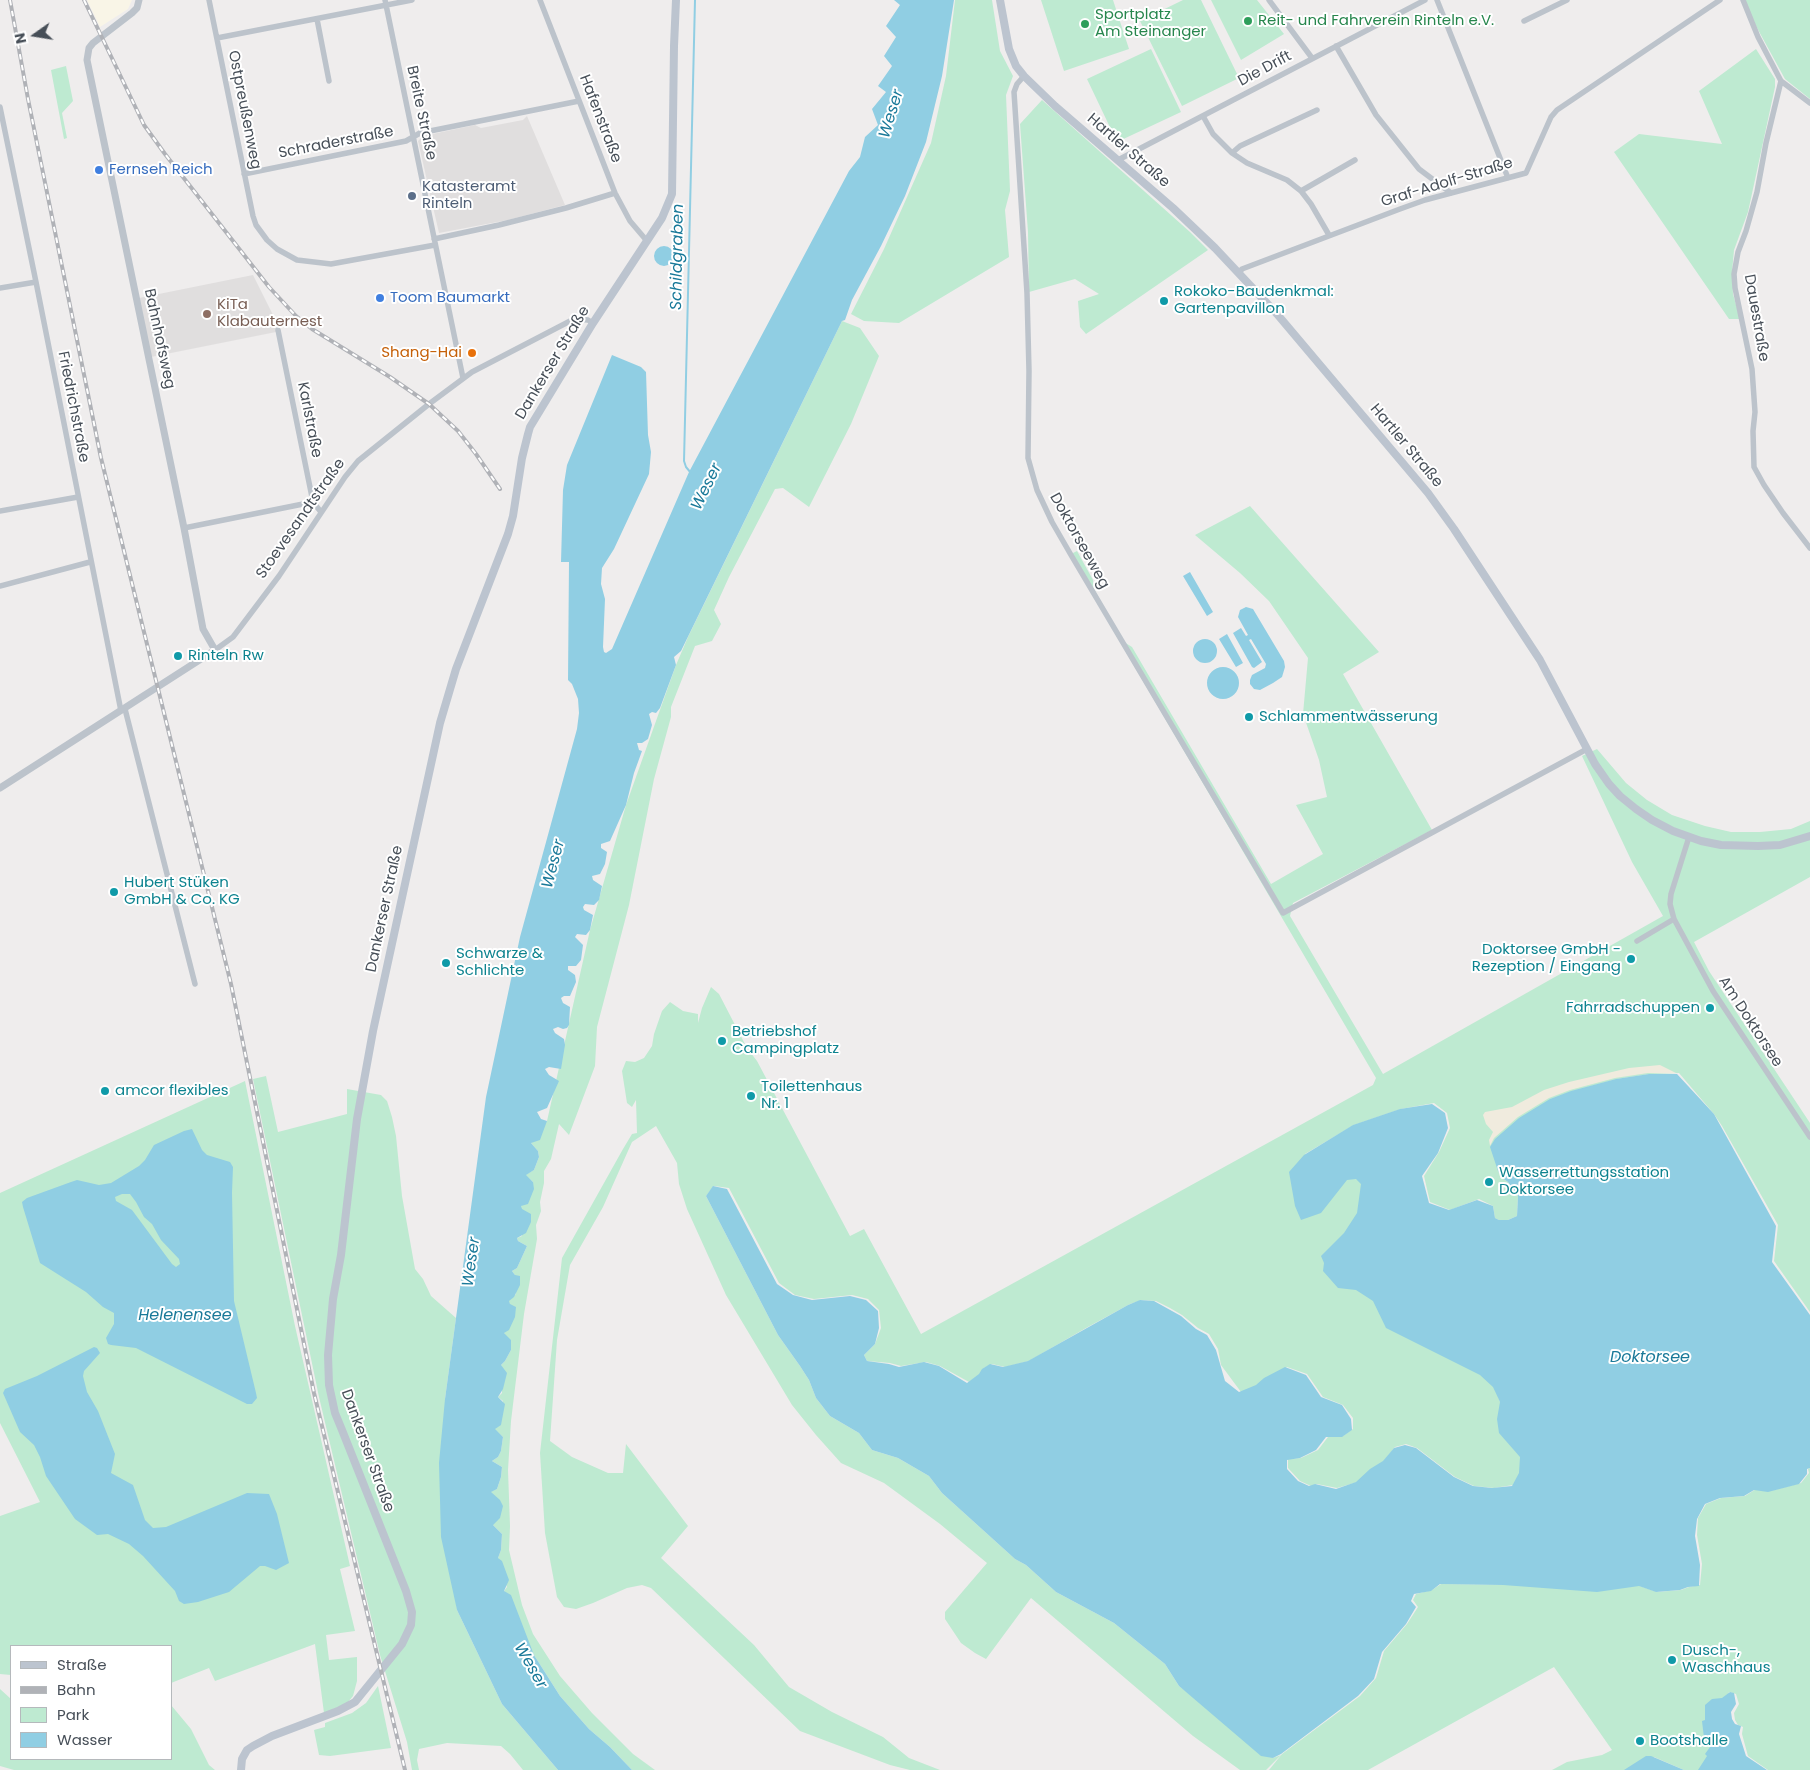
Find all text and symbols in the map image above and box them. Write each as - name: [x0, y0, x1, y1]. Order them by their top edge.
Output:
- place label: Sportplatz Am Steinanger: [1095, 6, 1206, 41]
- north arrow: [10, 10, 60, 60]
- place label: Reit- und Fahrverein Rinteln e.V.: [1258, 12, 1494, 30]
- marker: Reit- und Fahrverein Rinteln e.V.: [1242, 15, 1254, 27]
- marker: Sportplatz Am Steinanger: [1079, 18, 1091, 30]
- text: N: [9, 31, 31, 46]
- street label: Die Drift: [1235, 47, 1295, 91]
- street label: Ostpreußenweg: [224, 49, 264, 171]
- street label: Breite Straße: [402, 64, 440, 162]
- street label: Hafenstraße: [575, 72, 625, 166]
- water label: Weser: [876, 87, 908, 141]
- street label: Hartler Straße: [1083, 110, 1173, 192]
- street label: Schraderstraße: [277, 123, 395, 163]
- street label: Graf-Adolf-Straße: [1379, 154, 1515, 212]
- place label: Fernseh Reich: [109, 161, 213, 179]
- marker: Fernseh Reich: [93, 164, 105, 176]
- place label: Katasteramt Rinteln: [422, 178, 516, 213]
- marker: Katasteramt Rinteln: [406, 190, 418, 202]
- water label: Schildgraben: [667, 204, 689, 310]
- street label: Dauestraße: [1739, 273, 1773, 363]
- place label: Rokoko-Baudenkmal: Gartenpavillon: [1174, 283, 1334, 318]
- street label: Bahnhofsweg: [140, 287, 178, 391]
- place label: Toom Baumarkt: [390, 289, 510, 307]
- marker: Toom Baumarkt: [374, 292, 386, 304]
- marker: Rokoko-Baudenkmal: Gartenpavillon: [1158, 295, 1170, 307]
- place label: KiTa Klabauternest: [217, 296, 322, 331]
- street label: Dankerser Straße: [512, 303, 594, 423]
- marker: KiTa Klabauternest: [201, 308, 213, 320]
- place label: Shang-Hai: [381, 344, 462, 362]
- marker: Shang-Hai: [466, 347, 478, 359]
- street label: Friedrichstraße: [53, 350, 93, 464]
- street label: Karlstraße: [293, 381, 325, 459]
- street label: Hartler Straße: [1366, 401, 1446, 491]
- street label: Stoevesandtstraße: [253, 455, 349, 583]
- water label: Weser: [687, 460, 727, 514]
- street label: Doktorseeweg: [1045, 490, 1113, 592]
- place label: Rinteln Rw: [188, 647, 264, 665]
- marker: Rinteln Rw: [172, 650, 184, 662]
- place label: Schlammentwässerung: [1259, 708, 1438, 726]
- marker: Schlammentwässerung: [1243, 711, 1255, 723]
- water label: Weser: [538, 837, 570, 891]
- street label: Dankerser Straße: [363, 844, 407, 974]
- place label: Hubert Stüken GmbH & Co. KG: [124, 874, 240, 909]
- marker: Hubert Stüken GmbH & Co. KG: [108, 886, 120, 898]
- place label: Doktorsee GmbH - Rezeption / Eingang: [1472, 941, 1621, 976]
- place label: Schwarze & Schlichte: [456, 945, 543, 980]
- marker: Doktorsee GmbH - Rezeption / Eingang: [1625, 953, 1637, 965]
- marker: Schwarze & Schlichte: [440, 957, 452, 969]
- street label: Am Doktorsee: [1714, 973, 1786, 1071]
- place label: Fahrradschuppen: [1566, 999, 1700, 1017]
- marker: Fahrradschuppen: [1704, 1002, 1716, 1014]
- place label: Betriebshof Campingplatz: [732, 1023, 839, 1058]
- marker: Betriebshof Campingplatz: [716, 1035, 728, 1047]
- place label: Toilettenhaus Nr. 1: [761, 1078, 862, 1113]
- place label: amcor flexibles: [115, 1082, 229, 1100]
- marker: amcor flexibles: [99, 1085, 111, 1097]
- marker: Toilettenhaus Nr. 1: [745, 1090, 757, 1102]
- place label: Wasserrettungsstation Doktorsee: [1499, 1164, 1669, 1199]
- marker: Wasserrettungsstation Doktorsee: [1483, 1176, 1495, 1188]
- water label: Weser: [459, 1236, 485, 1288]
- water label: Helenensee: [138, 1306, 232, 1326]
- water label: Doktorsee: [1610, 1348, 1690, 1368]
- street label: Dankerser Straße: [336, 1387, 398, 1515]
- water label: Weser: [509, 1640, 551, 1692]
- place label: Dusch-, Waschhaus: [1682, 1642, 1770, 1677]
- legend: [10, 1645, 172, 1760]
- text: Straße: [57, 1654, 107, 1675]
- marker: Dusch-, Waschhaus: [1666, 1654, 1678, 1666]
- text: Bahn: [57, 1679, 96, 1700]
- text: Park: [57, 1704, 89, 1725]
- text: Wasser: [57, 1729, 112, 1750]
- place label: Bootshalle: [1650, 1732, 1728, 1750]
- marker: Bootshalle: [1634, 1735, 1646, 1747]

